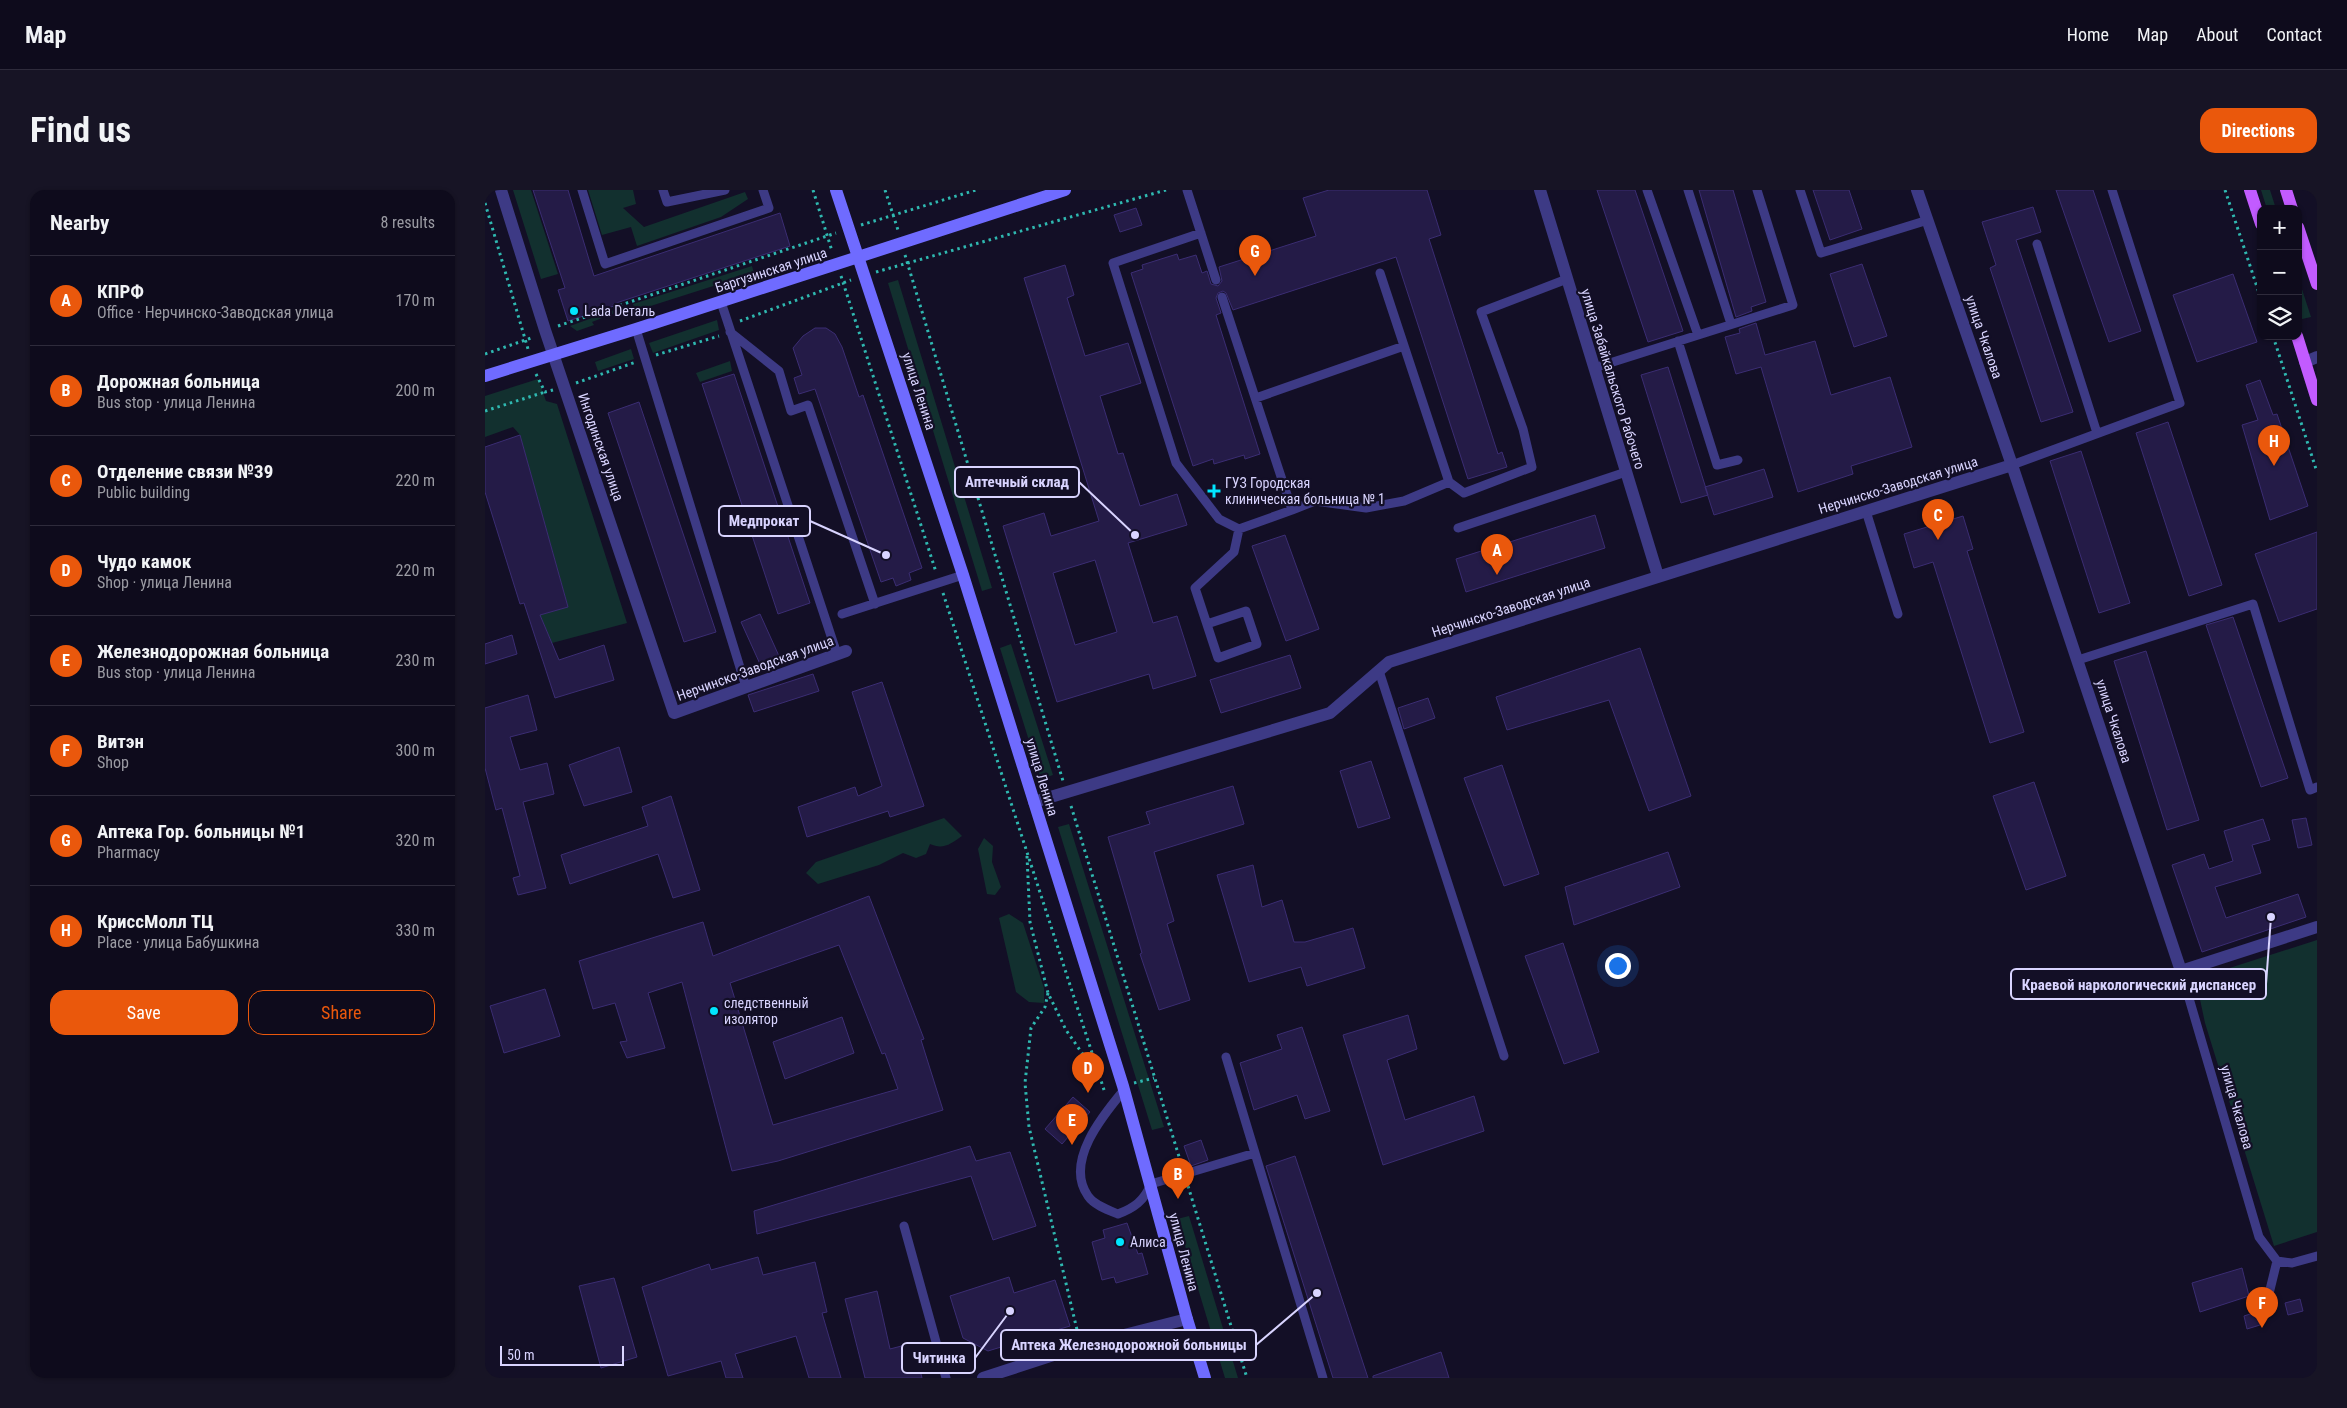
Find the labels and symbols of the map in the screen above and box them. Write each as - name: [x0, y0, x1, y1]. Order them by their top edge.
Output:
- pin: G: [1239, 235, 1271, 276]
- street label: Баргузинская улица: [713, 244, 829, 296]
- street label: улица Забайкальского Рабочего: [1578, 287, 1648, 471]
- street label: улица Чкалова: [1962, 293, 2006, 381]
- place label: Lada Dеталь: [584, 303, 655, 319]
- marker: Lada Dеталь: [568, 305, 580, 317]
- street label: улица Ленина: [899, 350, 939, 432]
- street label: Ингодинская улица: [575, 391, 627, 503]
- pin: H: [2258, 425, 2290, 466]
- street label: Нерчинско-Заводская улица: [1817, 453, 1979, 517]
- callout: Аптечный склад: [955, 467, 1079, 497]
- text: Аптечный склад: [965, 473, 1069, 491]
- place label: ГУЗ Городская клиническая больница № 1: [1225, 475, 1385, 507]
- marker: ГУЗ Городская клиническая больница № 1: [1207, 484, 1221, 498]
- pin: C: [1922, 499, 1954, 540]
- callout: Медпрокат: [719, 506, 810, 536]
- text: Медпрокат: [729, 512, 799, 530]
- pin: A: [1481, 534, 1513, 575]
- street label: Нерчинско-Заводская улица: [1430, 574, 1592, 640]
- street label: Нерчинско-Заводская улица: [675, 632, 835, 704]
- street label: улица Чкалова: [2093, 677, 2135, 765]
- street label: улица Ленина: [1023, 736, 1061, 818]
- your location: [1605, 953, 1631, 979]
- callout: Краевой наркологический диспансер: [2011, 969, 2266, 999]
- text: Краевой наркологический диспансер: [2022, 976, 2256, 994]
- place label: следственный изолятор: [724, 995, 809, 1027]
- marker: следственный изолятор: [708, 1005, 720, 1017]
- pin: D: [1072, 1052, 1104, 1093]
- street label: улица Чкалова: [2217, 1063, 2257, 1151]
- pin: E: [1056, 1104, 1088, 1145]
- pin: B: [1162, 1158, 1194, 1199]
- street label: улица Ленина: [1166, 1211, 1202, 1293]
- place label: Алиса: [1130, 1234, 1166, 1250]
- marker: Алиса: [1114, 1236, 1126, 1248]
- pin: F: [2246, 1287, 2278, 1328]
- callout: Аптека Железнодорожной больницы: [1001, 1330, 1256, 1360]
- text: Аптека Железнодорожной больницы: [1011, 1336, 1247, 1354]
- scale bar: [500, 1343, 624, 1366]
- callout: Читинка: [902, 1343, 975, 1373]
- text: Читинка: [912, 1349, 966, 1367]

